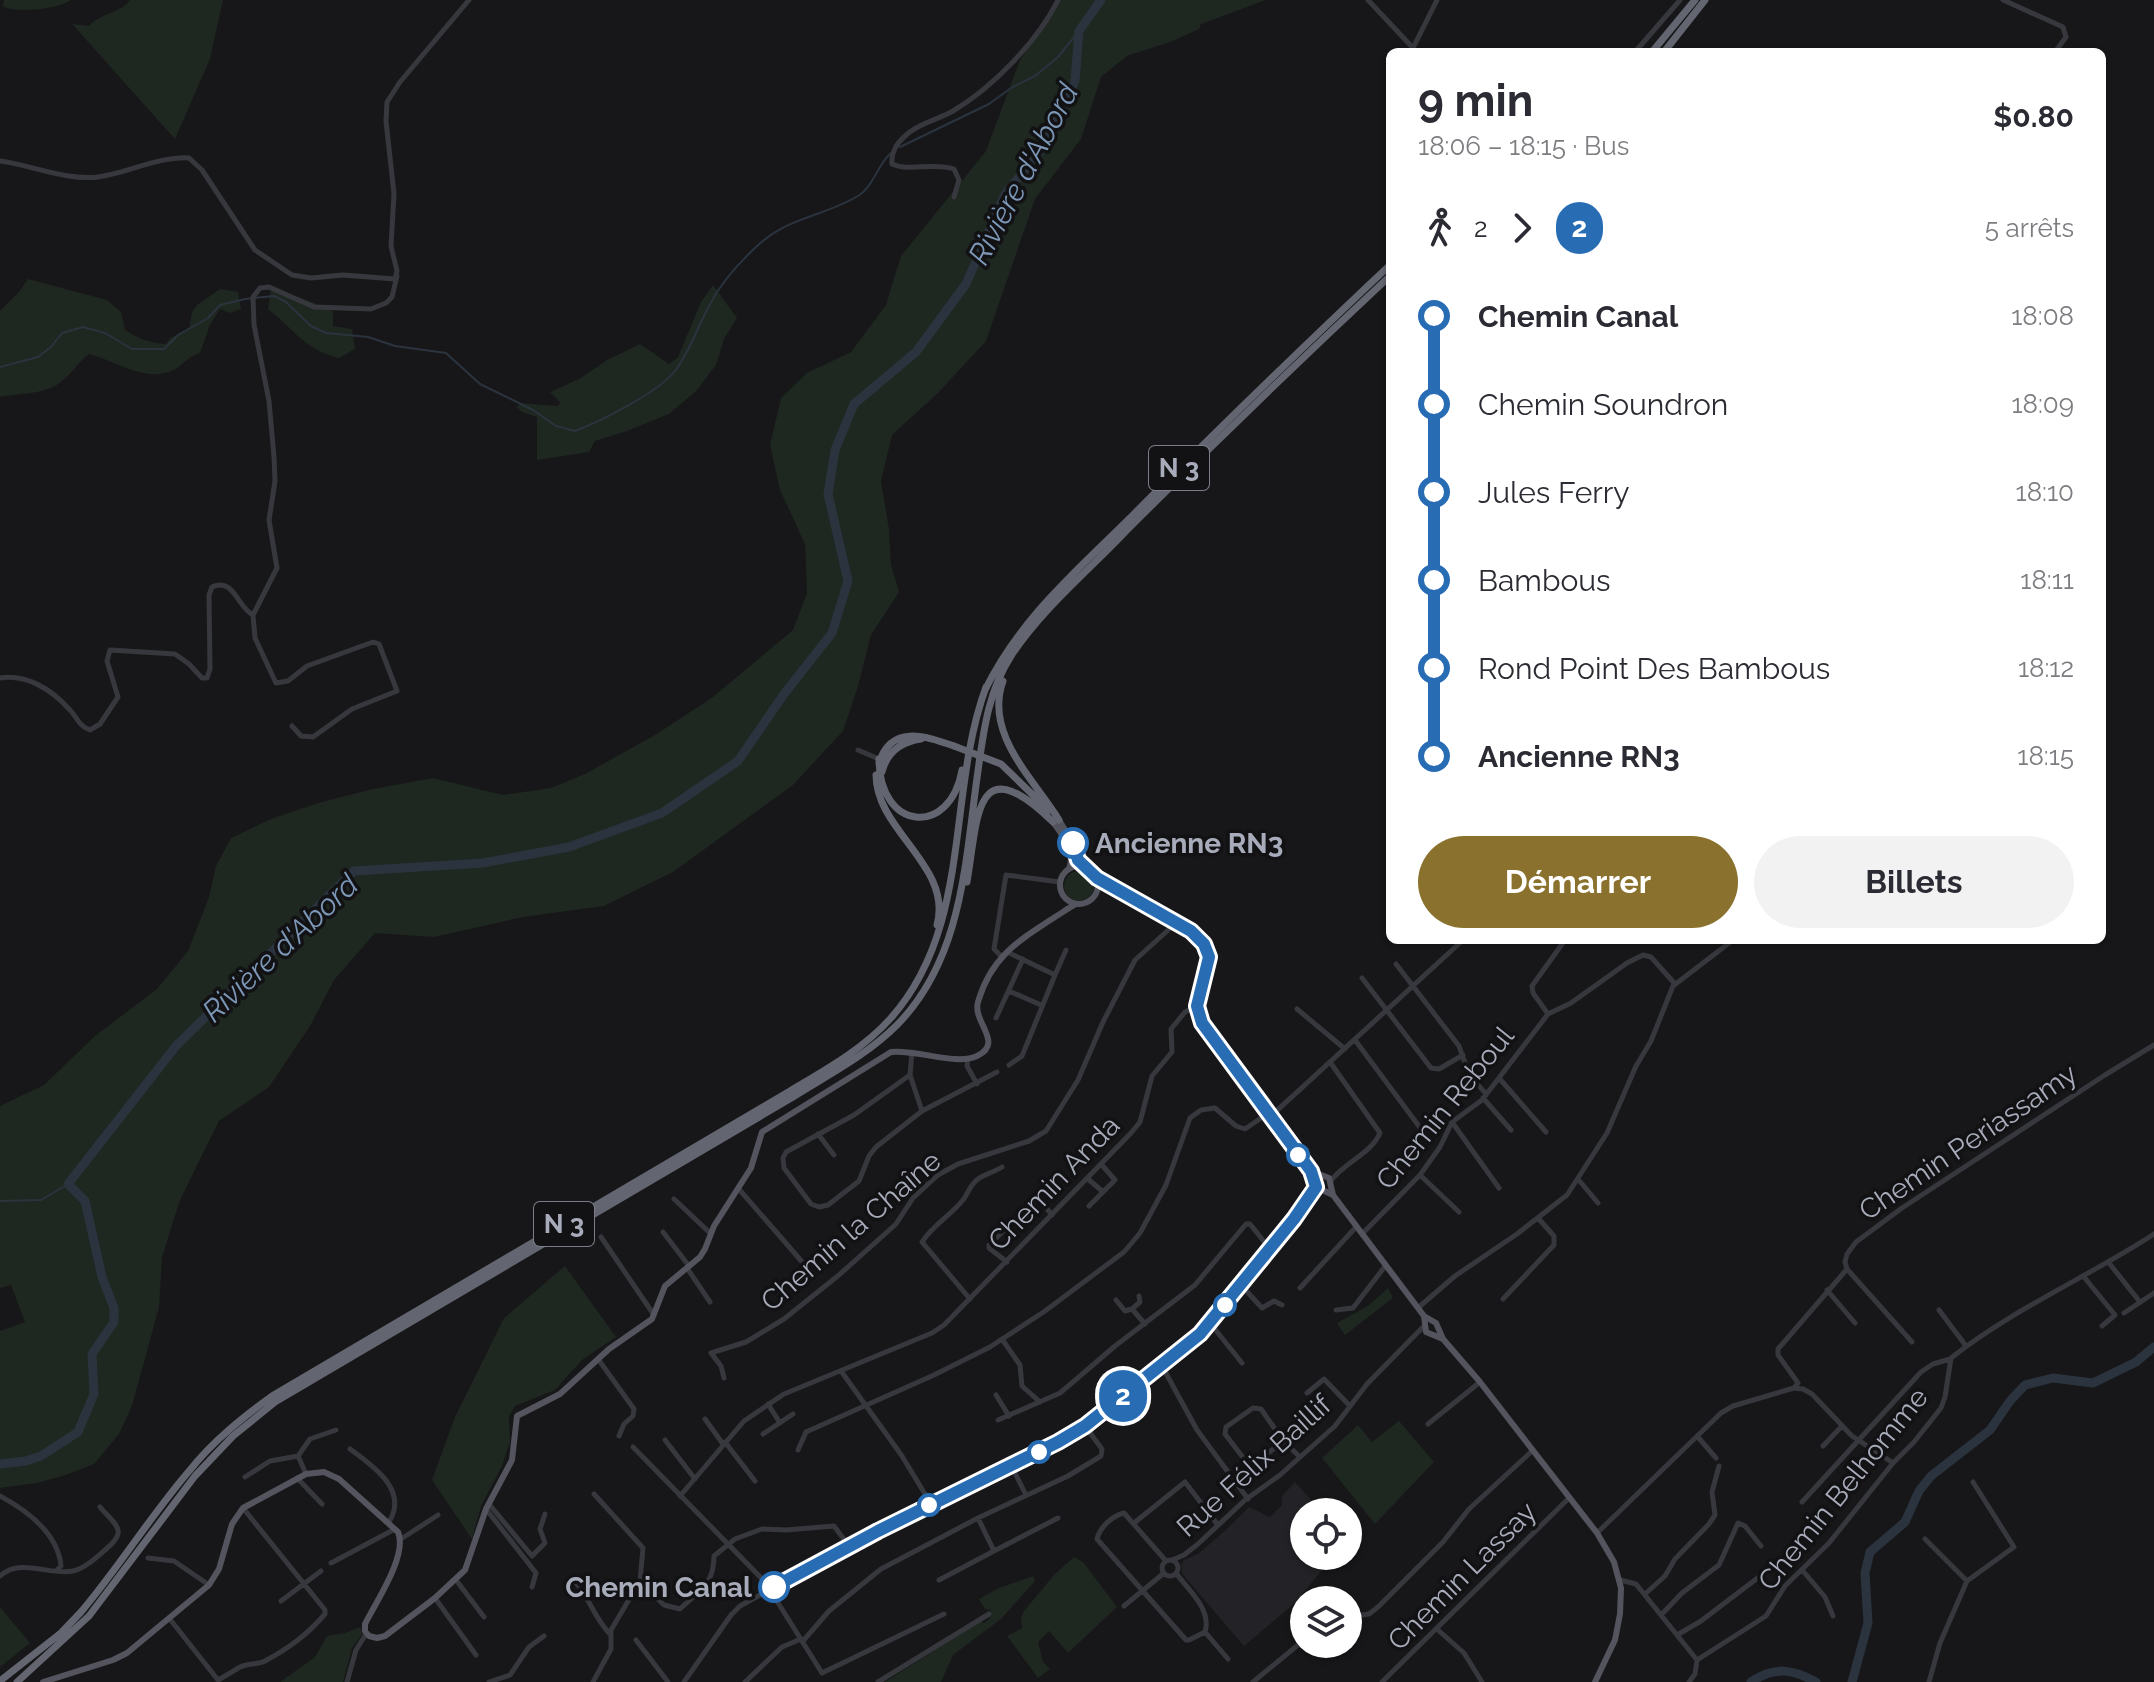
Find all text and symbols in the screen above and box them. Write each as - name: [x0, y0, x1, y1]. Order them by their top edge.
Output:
- text: 9 min: [1418, 75, 1533, 126]
- water label: Rivière d'Abord: [961, 77, 1086, 270]
- text: $0.80: [1993, 99, 2074, 134]
- text: 18:06 – 18:15 · Bus: [1418, 131, 1629, 161]
- icon: walk: [1418, 206, 1462, 250]
- icon: forward: [1500, 206, 1544, 250]
- text: 2: [1572, 211, 1587, 244]
- text: 2: [1474, 213, 1488, 243]
- text: 5 arrêts: [1985, 213, 2074, 243]
- text: Chemin Canal: [1478, 299, 1678, 334]
- text: 18:08: [2011, 301, 2074, 331]
- text: Chemin Soundron: [1478, 387, 1728, 422]
- text: 18:09: [2011, 389, 2074, 419]
- road number: N 3: [1149, 446, 1209, 490]
- text: Jules Ferry: [1478, 475, 1630, 510]
- text: 18:10: [2016, 477, 2074, 507]
- text: Bambous: [1478, 563, 1611, 598]
- text: 18:11: [2020, 565, 2074, 595]
- text: Rond Point Des Bambous: [1478, 651, 1830, 686]
- text: 18:12: [2018, 653, 2074, 683]
- text: Ancienne RN3: [1478, 739, 1680, 774]
- text: 18:15: [2017, 741, 2074, 771]
- place label: Ancienne RN3: [1095, 827, 1283, 860]
- marker: Ancienne RN3: [1058, 828, 1088, 858]
- button: Démarrer: [1418, 836, 1738, 928]
- button: Billets: [1754, 836, 2074, 928]
- water label: Rivière d'Abord: [195, 866, 366, 1029]
- street label: Chemin Reboul: [1369, 1020, 1521, 1196]
- street label: Chemin Periassamy: [1853, 1057, 2083, 1227]
- street label: Chemin Anda: [982, 1109, 1126, 1257]
- street label: Chemin la Chaîne: [755, 1144, 947, 1318]
- unlabelled marker: [1287, 1144, 1309, 1166]
- road number: N 3: [534, 1202, 594, 1246]
- unlabelled marker: [1214, 1294, 1236, 1316]
- line badge: 2: [1097, 1370, 1149, 1422]
- text: 2: [1115, 1379, 1131, 1412]
- street label: Chemin Belhomme: [1751, 1381, 1935, 1597]
- street label: Rue Félix Baillif: [1170, 1387, 1339, 1544]
- unlabelled marker: [1028, 1441, 1050, 1463]
- unlabelled marker: [918, 1494, 940, 1516]
- street label: Chemin Lassay: [1381, 1495, 1543, 1657]
- map controls: [1290, 1498, 1362, 1658]
- button: locate: [1290, 1498, 1362, 1570]
- place label: Chemin Canal: [565, 1571, 752, 1604]
- marker: Chemin Canal: [759, 1572, 789, 1602]
- button: layers: [1290, 1586, 1362, 1658]

